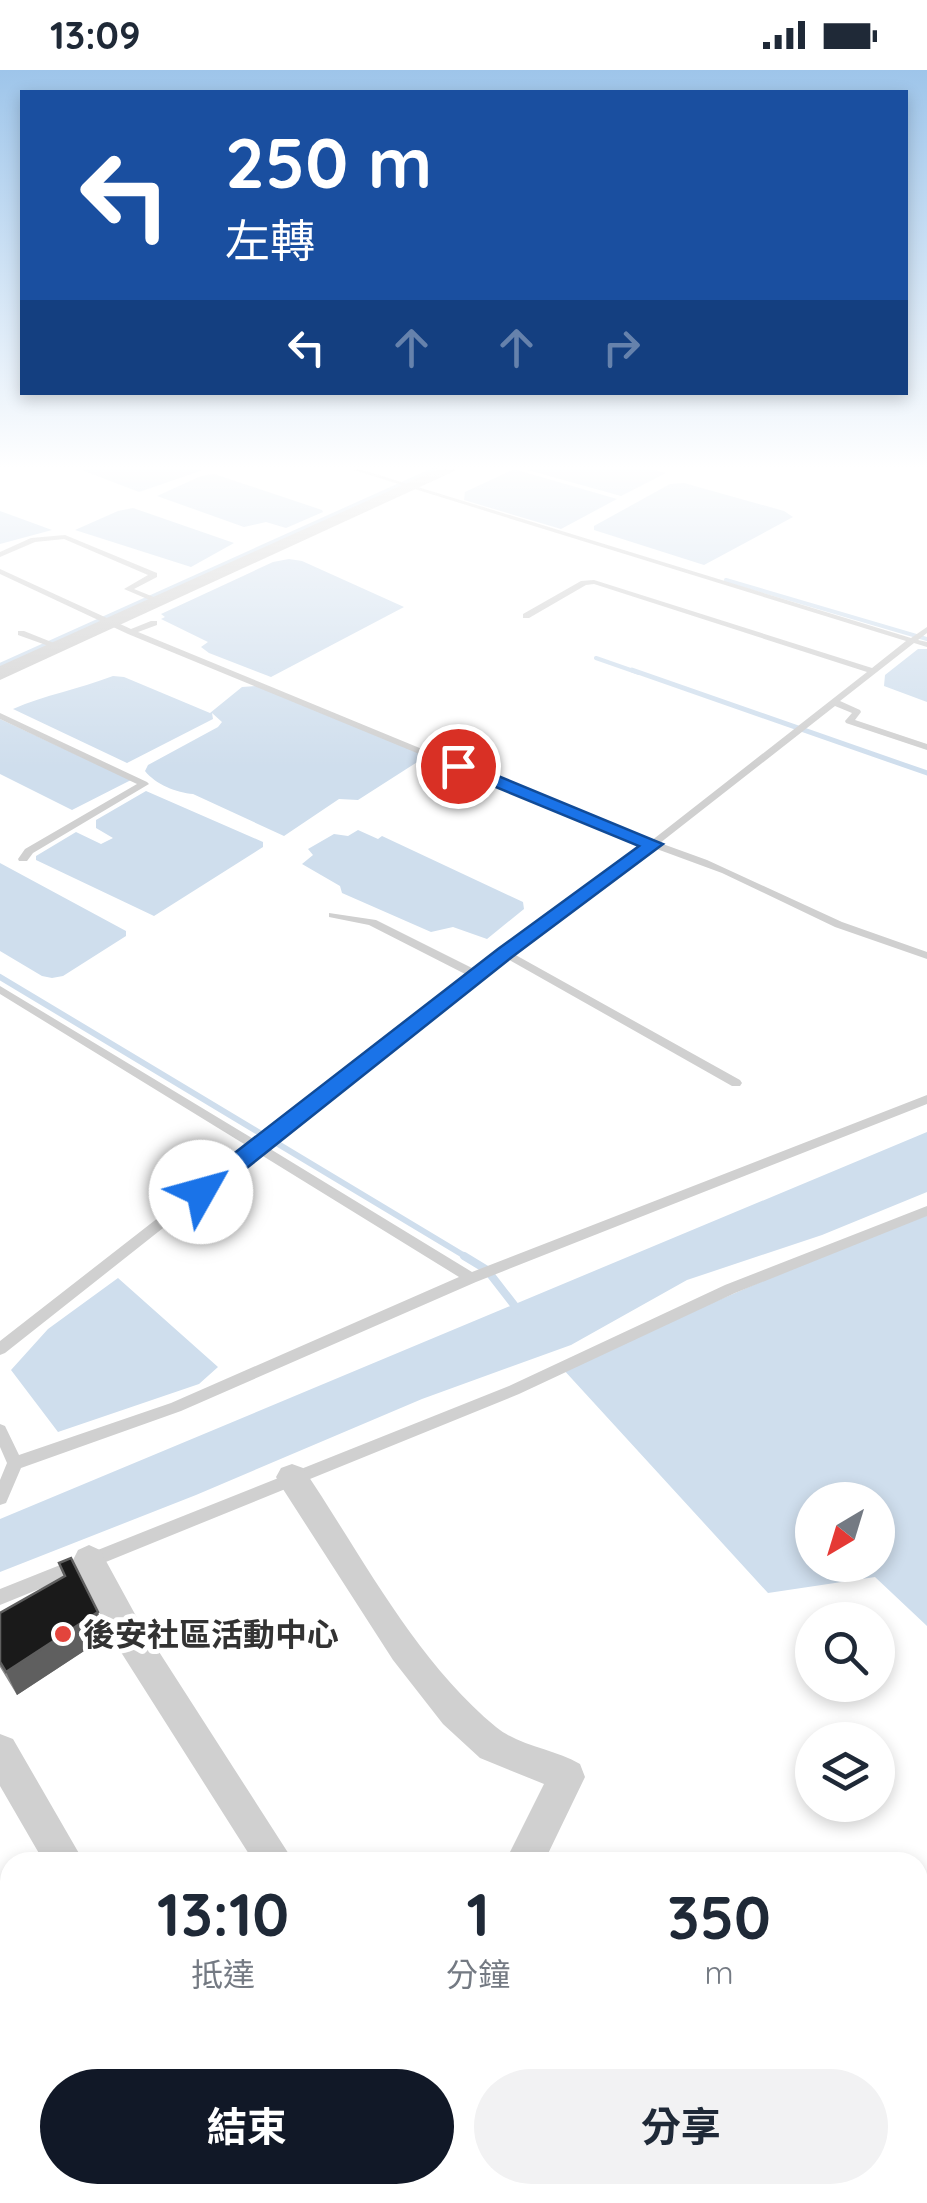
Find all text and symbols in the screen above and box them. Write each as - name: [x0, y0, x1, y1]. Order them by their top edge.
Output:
- text: 13:09: [50, 11, 140, 59]
- text: 250 m: [225, 118, 432, 206]
- icon: left: [60, 130, 190, 260]
- text: 左轉: [225, 212, 315, 268]
- icon: left: [279, 320, 334, 375]
- icon: ahead: [384, 320, 439, 375]
- icon: ahead: [489, 320, 544, 375]
- icon: right: [594, 320, 649, 375]
- pin: [416, 724, 501, 809]
- icon: arrive: [431, 739, 486, 794]
- position arrow: [149, 1140, 253, 1244]
- north arrow: [795, 1482, 895, 1582]
- map controls: [795, 1482, 895, 1822]
- button: search: [795, 1602, 895, 1702]
- place label: 後安社區活動中心: [83, 1614, 339, 1654]
- marker: 後安社區活動中心: [52, 1623, 74, 1645]
- button: layers: [795, 1722, 895, 1822]
- text: 13:10: [157, 1876, 289, 1951]
- text: 1: [467, 1876, 490, 1951]
- text: 350: [667, 1879, 771, 1954]
- text: m: [705, 1952, 734, 1992]
- text: 抵達: [191, 1954, 255, 1994]
- text: 分鐘: [446, 1954, 510, 1994]
- button: 結束: [40, 2069, 454, 2184]
- button: 分享: [474, 2069, 888, 2184]

